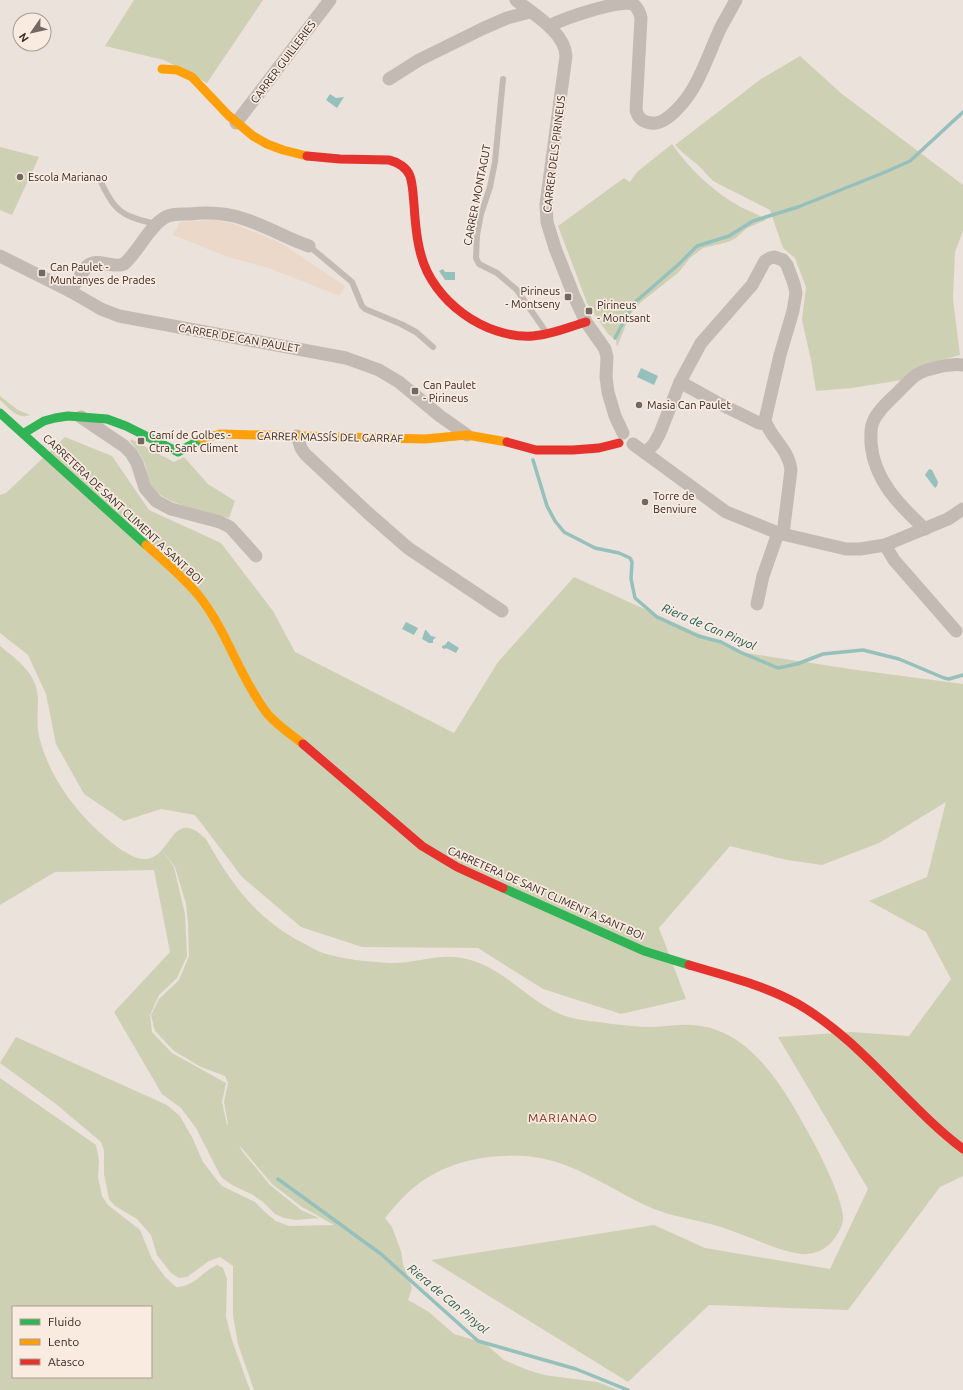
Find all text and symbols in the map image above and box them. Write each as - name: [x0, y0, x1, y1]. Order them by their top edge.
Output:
- north arrow: [12, 12, 52, 52]
- street label: CARRER GUILLERIES: [248, 18, 318, 106]
- text: N: [16, 31, 31, 44]
- street label: CARRER DELS PIRINEUS: [541, 95, 567, 213]
- street label: CARRER MONTAGUT: [461, 143, 493, 247]
- place label: Escola Marianao: [28, 171, 108, 183]
- marker: Escola Marianao: [15, 172, 25, 182]
- place label: Can Paulet - Muntanyes de Prades: [50, 261, 156, 286]
- marker: Can Paulet - Muntanyes de Prades: [37, 268, 47, 278]
- place label: Pirineus - Montseny: [505, 285, 561, 310]
- marker: Pirineus - Montseny: [563, 292, 573, 302]
- place label: Pirineus - Montsant: [597, 299, 651, 324]
- marker: Pirineus - Montsant: [584, 306, 594, 316]
- street label: CARRER DE CAN PAULET: [177, 321, 301, 355]
- place label: Can Paulet - Pirineus: [423, 379, 477, 404]
- marker: Can Paulet - Pirineus: [410, 386, 420, 396]
- place label: Masia Can Paulet: [647, 399, 731, 411]
- marker: Masia Can Paulet: [634, 400, 644, 410]
- place label: Camí de Golbes - Ctra. Sant Climent: [149, 429, 239, 454]
- street label: CARRER MASSÍS DEL GARRAF: [257, 429, 404, 444]
- street label: CARRETERA DE SANT CLIMENT A SANT BOI: [41, 432, 205, 586]
- marker: Camí de Golbes - Ctra. Sant Climent: [136, 436, 146, 446]
- place label: Torre de Benviure: [653, 490, 697, 515]
- marker: Torre de Benviure: [640, 497, 650, 507]
- water label: Riera de Can Pinyol: [660, 601, 759, 652]
- street label: CARRETERA DE SANT CLIMENT A SANT BOI: [446, 844, 646, 942]
- district label: MARIANAO: [528, 1111, 598, 1124]
- water label: Riera de Can Pinyol: [405, 1261, 492, 1336]
- legend: [12, 1306, 152, 1378]
- text: Fluido: [48, 1315, 81, 1328]
- text: Lento: [48, 1335, 79, 1348]
- text: Atasco: [48, 1355, 84, 1368]

